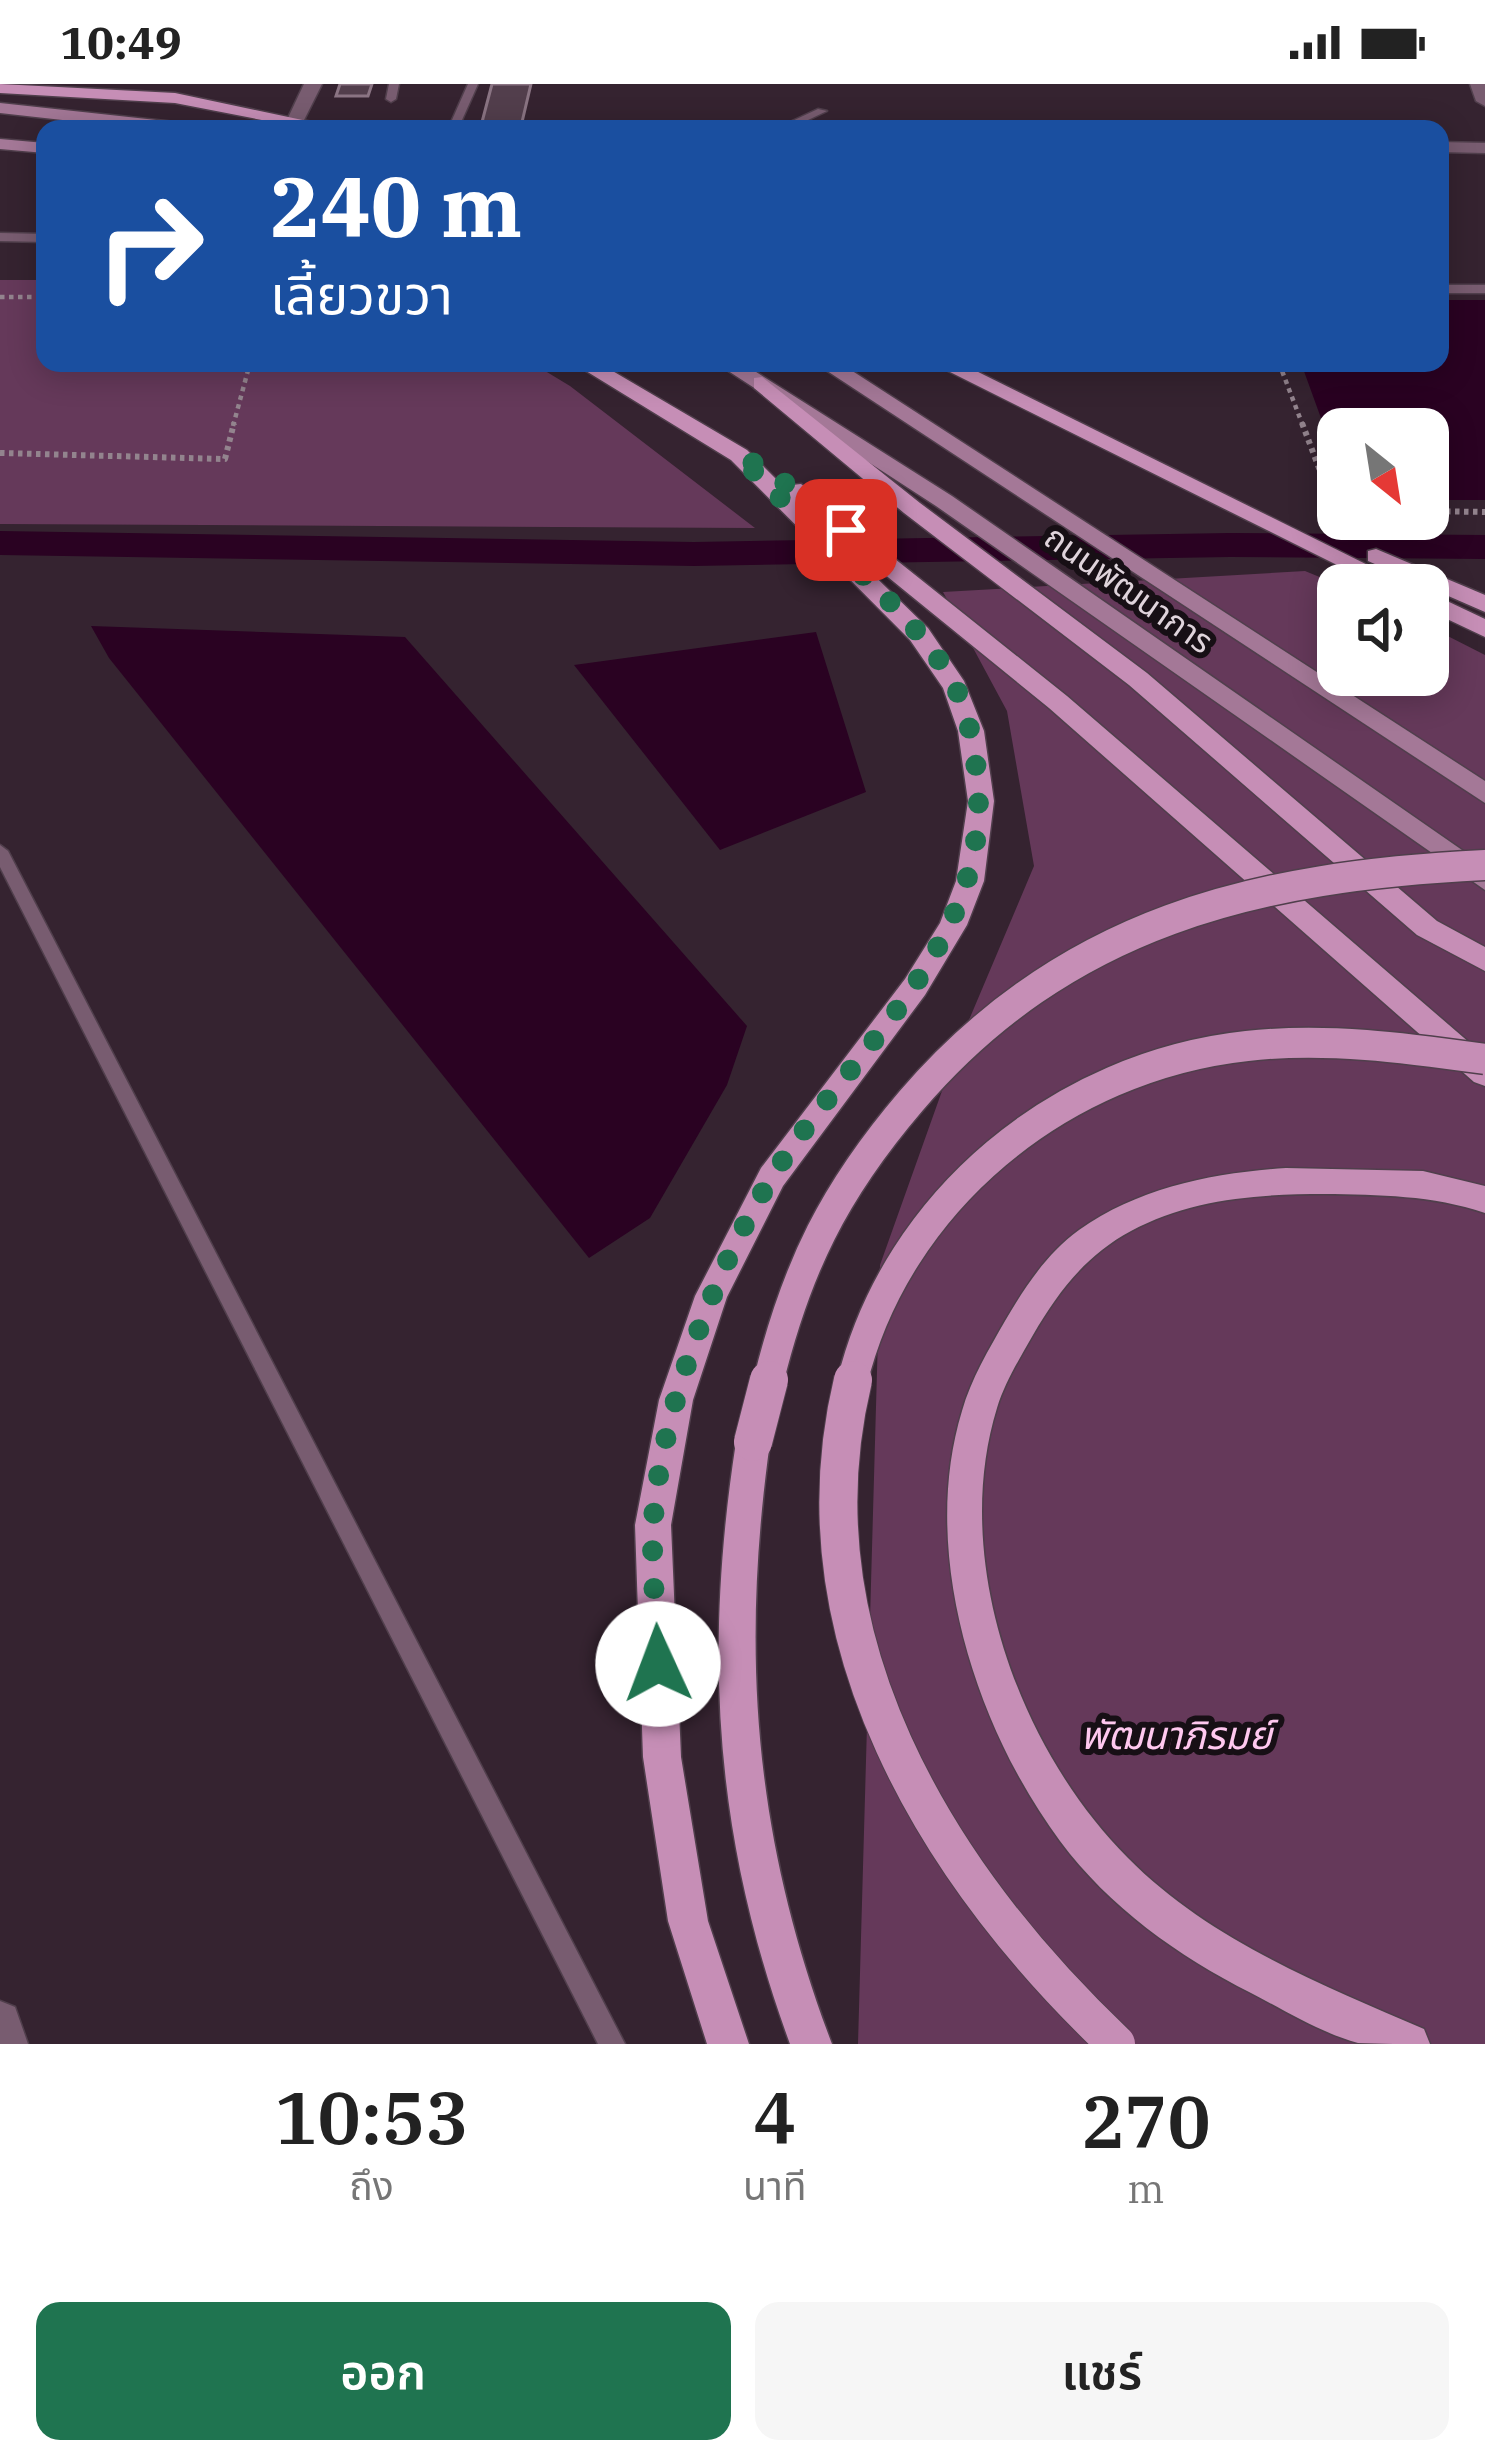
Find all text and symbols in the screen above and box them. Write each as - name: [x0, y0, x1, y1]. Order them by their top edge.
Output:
- text: 10:49: [60, 13, 182, 71]
- text: 240 m: [270, 151, 522, 260]
- icon: right: [72, 168, 228, 324]
- text: เลี้ยวขวา: [270, 259, 453, 329]
- north arrow: [1317, 408, 1449, 540]
- map controls: [1317, 408, 1449, 696]
- pin: [795, 479, 897, 581]
- icon: arrive: [813, 497, 879, 563]
- street label: ถนนพัฒนาการ: [1037, 515, 1222, 662]
- button: sound: [1317, 564, 1449, 696]
- position arrow: [595, 1601, 721, 1727]
- park label: พัฒนาภิรมย์: [1080, 1709, 1279, 1760]
- text: 10:53: [274, 2070, 469, 2164]
- text: 4: [753, 2070, 796, 2164]
- text: 270: [1081, 2074, 1211, 2168]
- text: ถึง: [349, 2160, 394, 2211]
- text: นาที: [743, 2160, 807, 2211]
- text: m: [1127, 2163, 1164, 2214]
- button: ออก: [36, 2302, 731, 2440]
- button: แชร์: [755, 2302, 1449, 2440]

